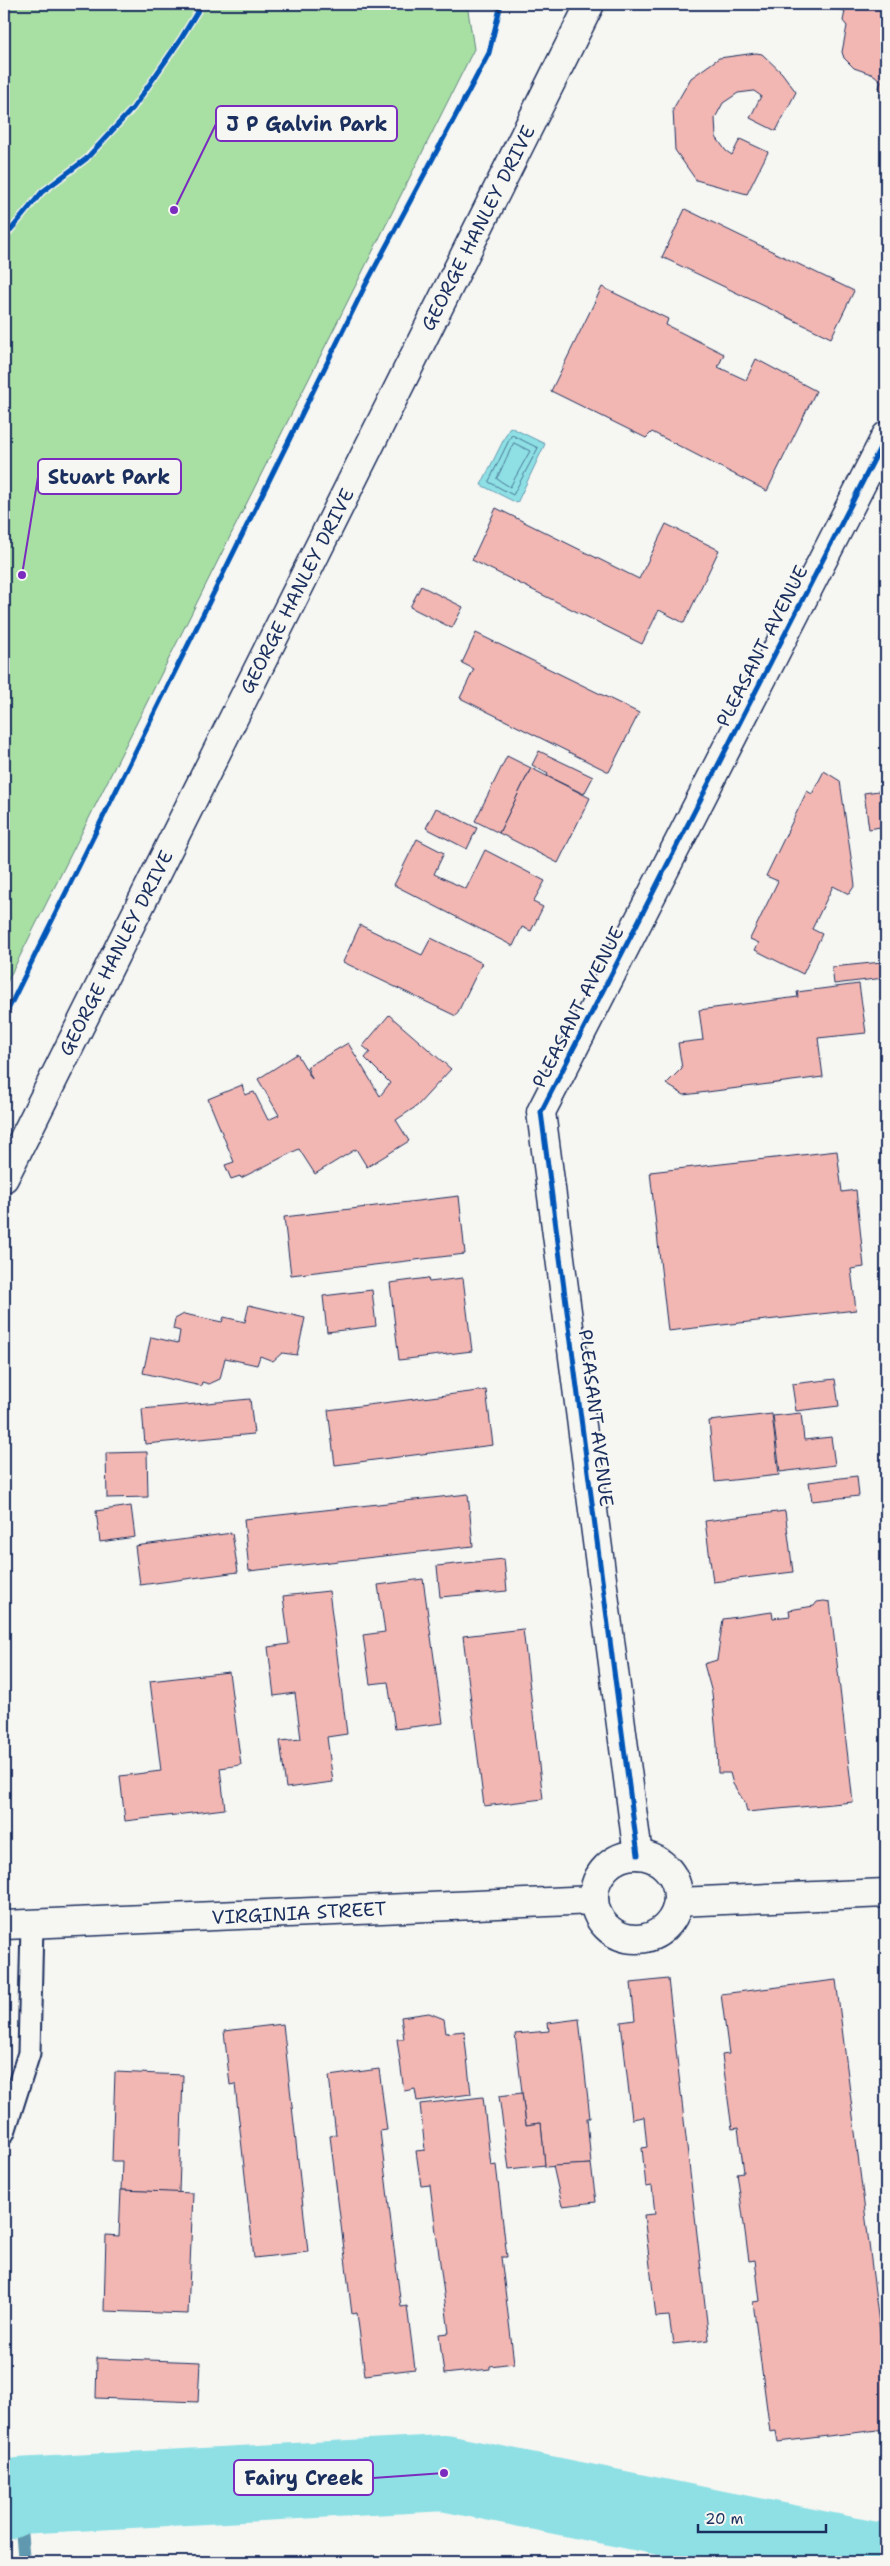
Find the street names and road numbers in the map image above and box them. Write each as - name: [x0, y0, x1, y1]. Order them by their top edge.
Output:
- street label: GEORGE HANLEY DRIVE: [415, 121, 541, 335]
- street label: GEORGE HANLEY DRIVE: [234, 484, 360, 698]
- street label: PLEASANT AVENUE: [710, 561, 814, 731]
- street label: GEORGE HANLEY DRIVE: [53, 846, 179, 1060]
- street label: PLEASANT AVENUE: [526, 922, 630, 1092]
- street label: PLEASANT AVENUE: [573, 1328, 619, 1508]
- street label: VIRGINIA STREET: [211, 1896, 387, 1930]

